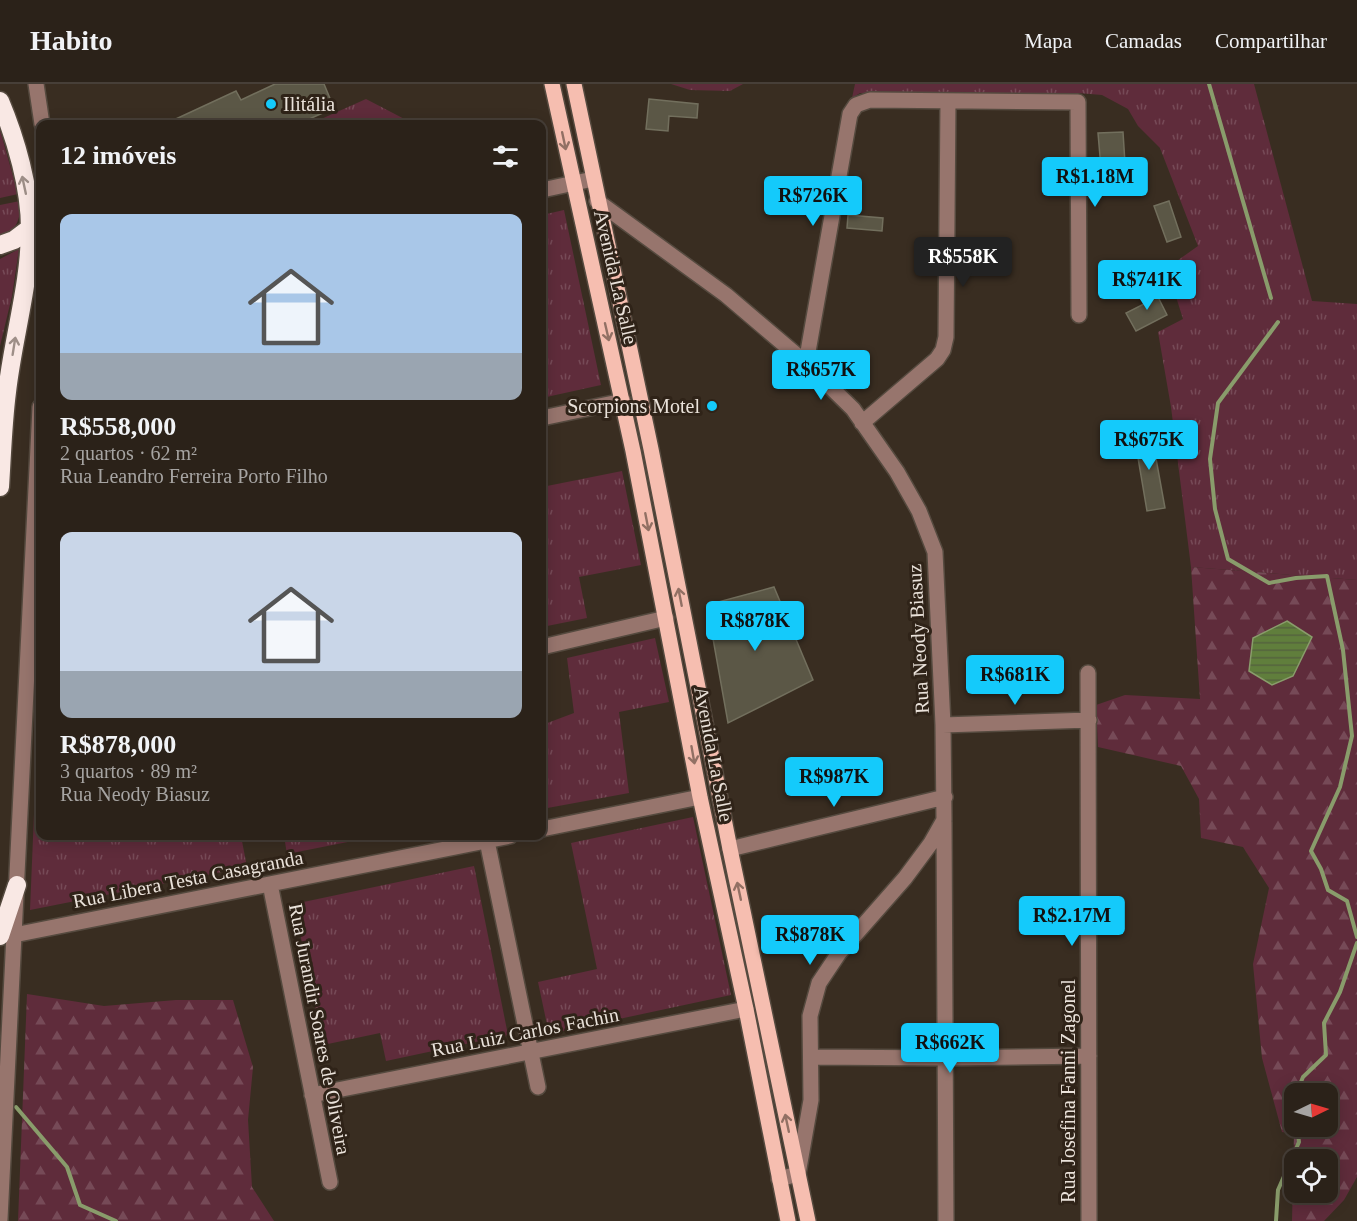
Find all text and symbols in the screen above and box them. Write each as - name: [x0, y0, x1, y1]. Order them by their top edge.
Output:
- text: Habito: [30, 25, 112, 56]
- text: Mapa: [1024, 29, 1072, 53]
- text: Camadas: [1105, 29, 1182, 53]
- text: Compartilhar: [1215, 29, 1327, 53]
- place label: Ilitália: [283, 93, 335, 115]
- marker: Ilitália: [264, 97, 278, 111]
- one-way arrow: [559, 131, 570, 151]
- icon: filters: [489, 140, 522, 173]
- text: 12 imóveis: [60, 141, 176, 170]
- pin: R$1.18M: [1040, 157, 1150, 208]
- text: R$1.18M: [1056, 165, 1134, 187]
- one-way arrow: [18, 176, 30, 195]
- pin: R$726K: [764, 176, 862, 227]
- text: R$726K: [778, 184, 848, 206]
- street label: Avenida La Salle: [590, 208, 642, 347]
- pin: R$558K: [914, 237, 1012, 288]
- text: R$558K: [928, 245, 998, 267]
- icon: home: [237, 253, 345, 361]
- pin: R$741K: [1098, 260, 1196, 311]
- text: R$741K: [1112, 268, 1182, 290]
- one-way arrow: [601, 322, 613, 341]
- one-way arrow: [9, 336, 20, 356]
- pin: R$657K: [772, 350, 870, 401]
- text: R$657K: [786, 358, 856, 380]
- place label: Scorpions Motel: [567, 395, 700, 418]
- marker: Scorpions Motel: [705, 399, 719, 413]
- text: R$558,000: [60, 412, 176, 441]
- pin: R$675K: [1100, 420, 1198, 471]
- text: R$675K: [1114, 428, 1184, 450]
- text: 2 quartos · 62 m²: [60, 442, 197, 464]
- text: Rua Leandro Ferreira Porto Filho: [60, 465, 328, 487]
- one-way arrow: [642, 512, 653, 532]
- street label: Rua Neody Biasuz: [903, 563, 934, 714]
- icon: home: [237, 571, 345, 679]
- one-way arrow: [674, 587, 685, 607]
- pin: R$878K: [706, 601, 804, 652]
- text: R$878K: [720, 609, 790, 631]
- pin: R$681K: [966, 655, 1064, 706]
- text: R$681K: [980, 663, 1050, 685]
- street label: Avenida La Salle: [690, 684, 738, 824]
- text: R$878,000: [60, 730, 176, 759]
- one-way arrow: [687, 745, 698, 764]
- pin: R$987K: [785, 757, 883, 808]
- text: 3 quartos · 89 m²: [60, 760, 197, 782]
- text: R$987K: [799, 765, 869, 787]
- text: Rua Neody Biasuz: [60, 783, 210, 805]
- street label: Rua Libera Testa Casagranda: [71, 846, 305, 913]
- one-way arrow: [733, 881, 744, 901]
- pin: R$2.17M: [1017, 896, 1127, 947]
- street label: Rua Jurandir Soares de Oliveira: [285, 902, 355, 1157]
- text: R$2.17M: [1033, 904, 1111, 926]
- pin: R$878K: [761, 915, 859, 966]
- text: R$878K: [775, 923, 845, 945]
- street label: Rua Josefina Fanni Zagonel: [1057, 979, 1080, 1203]
- street label: Rua Luiz Carlos Fachin: [429, 1003, 621, 1061]
- pin: R$662K: [901, 1023, 999, 1074]
- text: R$662K: [915, 1031, 985, 1053]
- north arrow: [1284, 1083, 1338, 1137]
- map controls: [1284, 1083, 1338, 1203]
- one-way arrow: [781, 1113, 792, 1133]
- button: locate: [1284, 1149, 1338, 1203]

